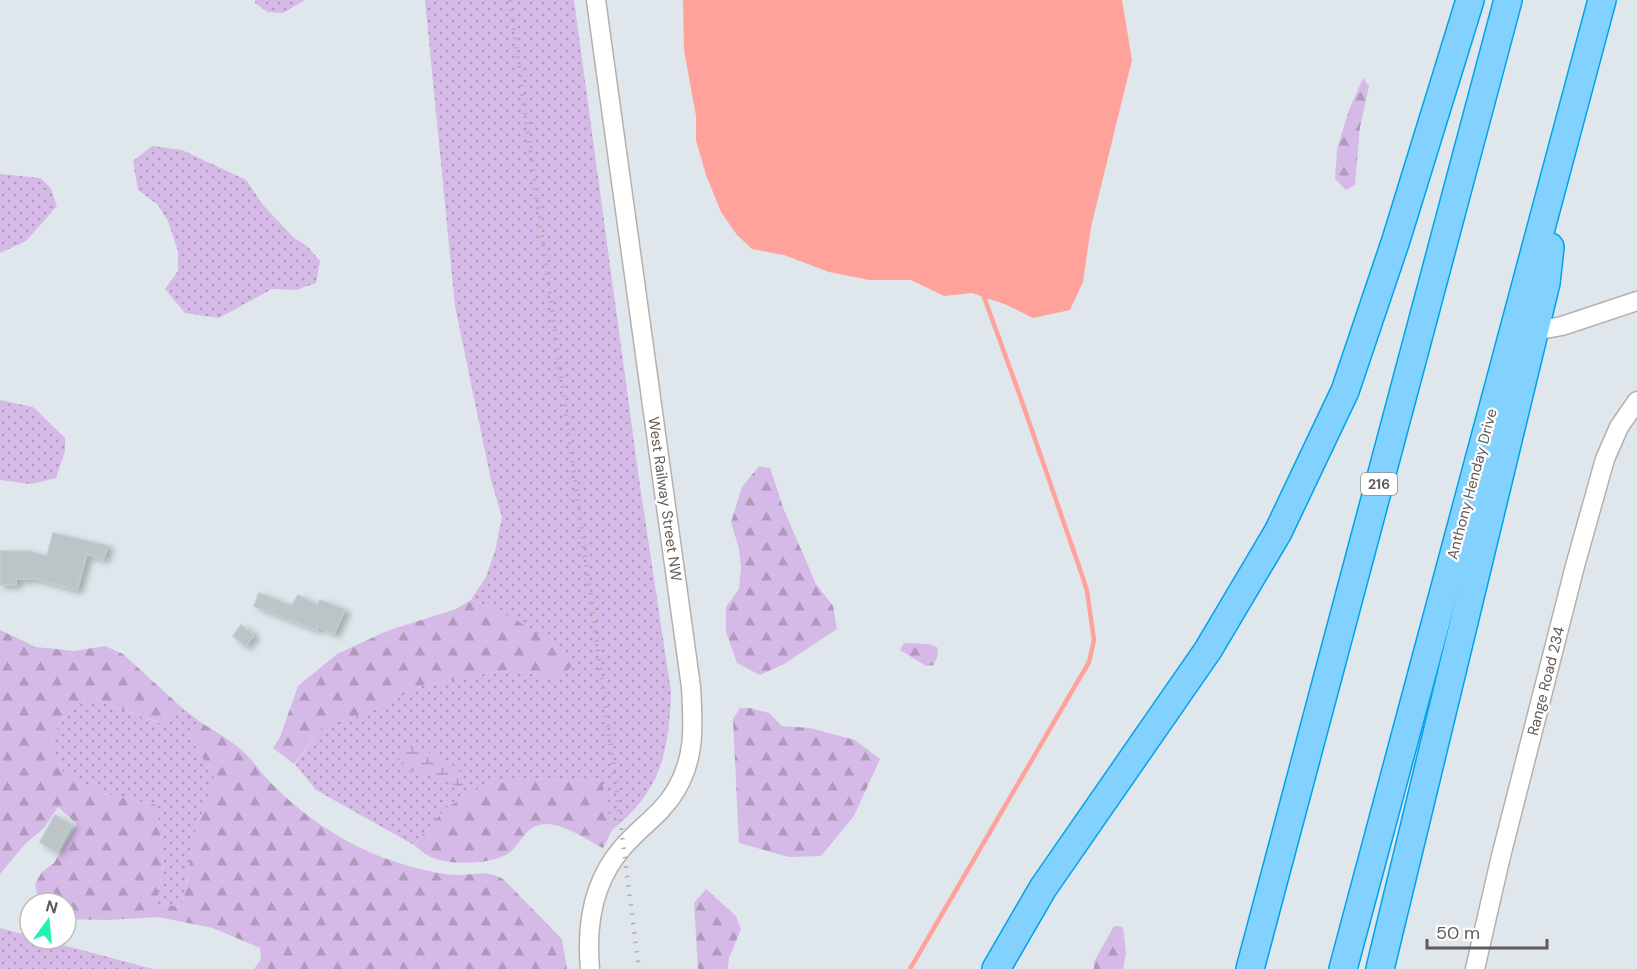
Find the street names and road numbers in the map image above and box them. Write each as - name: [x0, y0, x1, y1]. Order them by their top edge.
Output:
- street label: Anthony Henday Drive: [1442, 406, 1502, 562]
- street label: West Railway Street NW: [644, 415, 687, 583]
- road number: 216: [1361, 473, 1397, 495]
- street label: Range Road 234: [1523, 624, 1569, 738]

